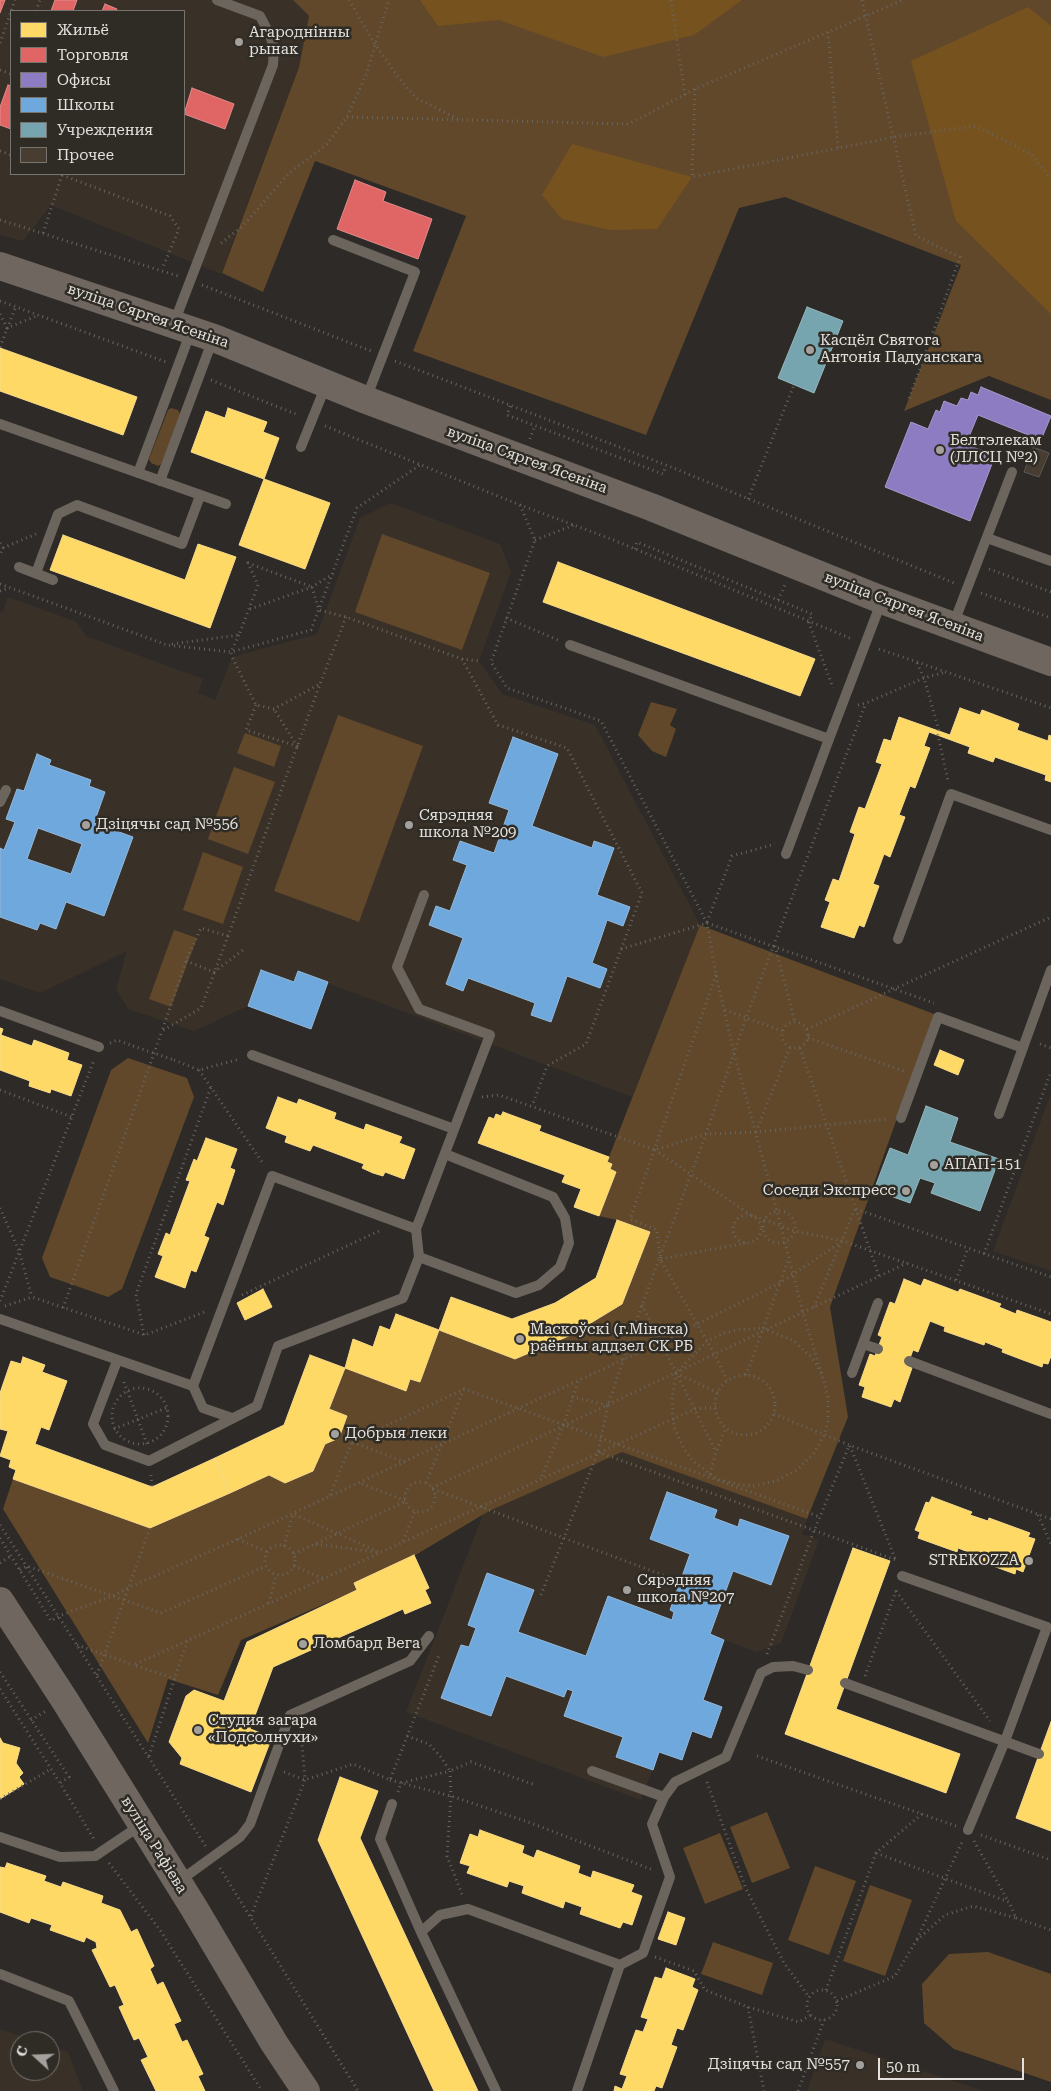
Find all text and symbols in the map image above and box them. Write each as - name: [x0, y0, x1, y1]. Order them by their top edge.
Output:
- legend: [10, 10, 185, 175]
- text: Жильё: [57, 21, 109, 39]
- place label: Агароднінны рынак: [249, 24, 350, 59]
- marker: Агароднінны рынак: [233, 36, 245, 48]
- text: Торговля: [57, 46, 128, 64]
- text: Офисы: [57, 71, 111, 89]
- text: Школы: [57, 96, 114, 114]
- text: Учреждения: [57, 121, 153, 139]
- text: Прочее: [57, 146, 114, 164]
- street label: вуліца Сяргея Ясеніна: [65, 280, 231, 352]
- place label: Касцёл Святога Антонія Падуанскага: [820, 332, 982, 367]
- marker: Касцёл Святога Антонія Падуанскага: [804, 344, 816, 356]
- street label: вуліца Сяргея Ясеніна: [444, 423, 610, 497]
- place label: Белтэлекам (ЛЛСЦ №2): [950, 432, 1042, 467]
- marker: Белтэлекам (ЛЛСЦ №2): [934, 444, 946, 456]
- street label: вуліца Сяргея Ясеніна: [822, 568, 986, 646]
- place label: Сярэдняя школа №209: [419, 807, 516, 842]
- place label: Дзіцячы сад №556: [96, 816, 238, 834]
- marker: Дзіцячы сад №556: [80, 819, 92, 831]
- marker: Сярэдняя школа №209: [403, 819, 415, 831]
- place label: АПАП-151: [944, 1156, 1021, 1174]
- marker: АПАП-151: [928, 1159, 940, 1171]
- place label: Соседи Экспресс: [763, 1182, 896, 1200]
- marker: Соседи Экспресс: [900, 1185, 912, 1197]
- place label: Маскоўскі (г.Мінска) раённы аддзел СК РБ: [530, 1321, 693, 1356]
- marker: Маскоўскі (г.Мінска) раённы аддзел СК РБ: [514, 1333, 526, 1345]
- place label: Добрыя леки: [345, 1425, 447, 1443]
- marker: Добрыя леки: [329, 1428, 341, 1440]
- place label: STREKOZZA: [929, 1552, 1019, 1570]
- marker: STREKOZZA: [1023, 1555, 1035, 1567]
- place label: Сярэдняя школа №207: [637, 1572, 734, 1607]
- marker: Сярэдняя школа №207: [621, 1584, 633, 1596]
- place label: Ломбард Вега: [313, 1635, 420, 1653]
- marker: Ломбард Вега: [297, 1638, 309, 1650]
- place label: Студия загара «Подсолнухи»: [208, 1712, 318, 1747]
- marker: Студия загара «Подсолнухи»: [192, 1724, 204, 1736]
- street label: вуліца Рафіева: [117, 1793, 191, 1897]
- north arrow: [10, 2031, 60, 2081]
- text: С: [13, 2044, 31, 2059]
- scale bar: [881, 2048, 1027, 2080]
- place label: Дзіцячы сад №557: [708, 2056, 850, 2074]
- text: 50 m: [886, 2058, 920, 2076]
- marker: Дзіцячы сад №557: [854, 2059, 866, 2071]

